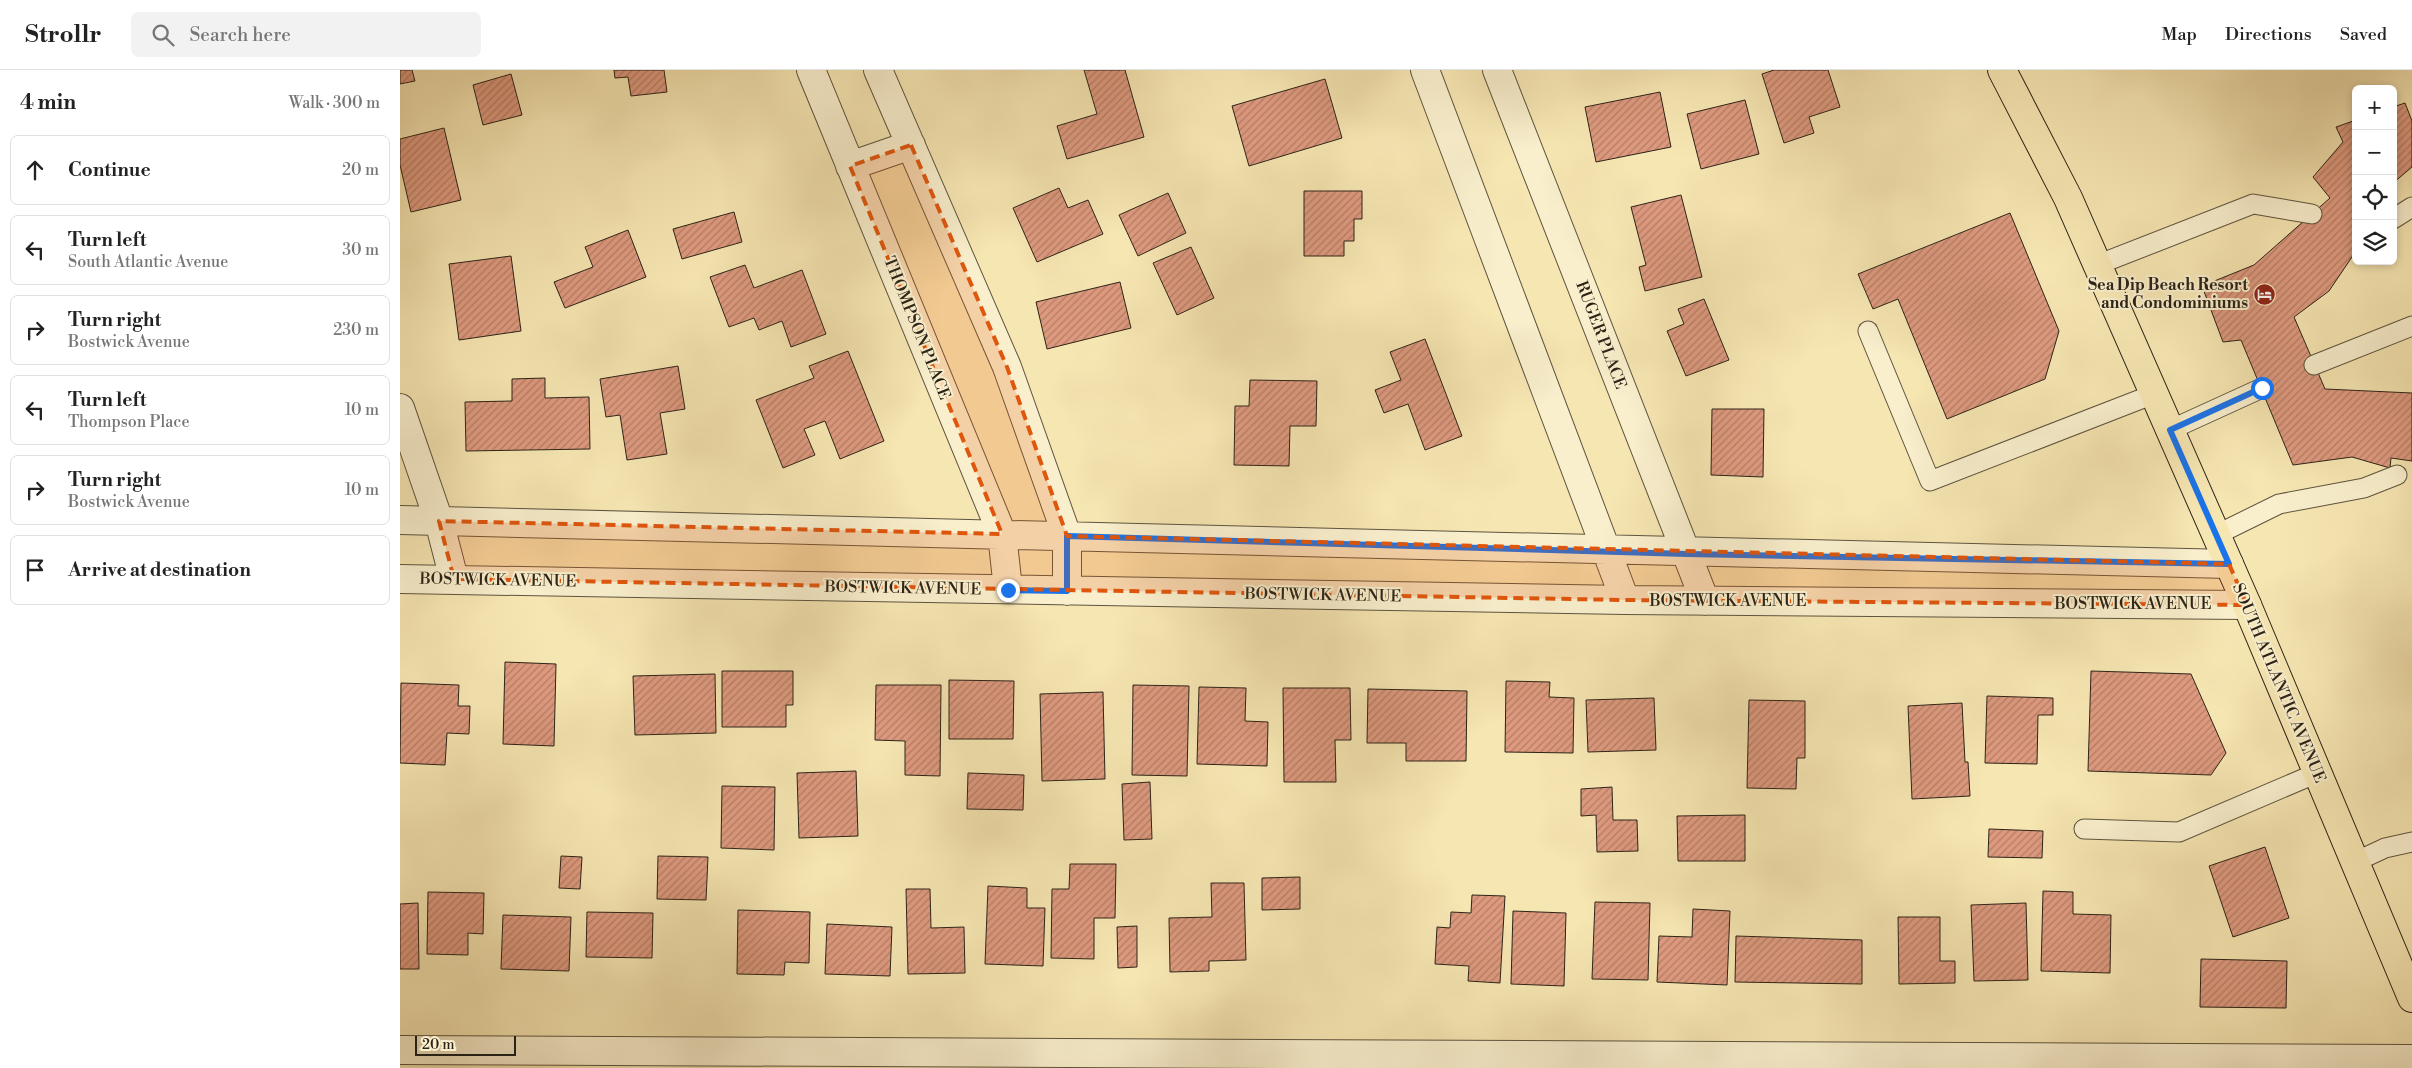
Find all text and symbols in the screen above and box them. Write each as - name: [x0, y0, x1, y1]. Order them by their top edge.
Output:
- search box: [131, 12, 481, 57]
- text: Strollr: [25, 20, 101, 50]
- icon: search: [149, 21, 177, 49]
- text: Search here: [189, 23, 291, 47]
- text: Map: [2161, 23, 2197, 46]
- text: Directions: [2225, 23, 2312, 46]
- text: Saved: [2340, 23, 2387, 46]
- map controls: [2352, 85, 2397, 265]
- button: +: [2352, 85, 2397, 130]
- text: 4 min: [20, 90, 76, 116]
- text: Walk · 300 m: [289, 93, 380, 113]
- button: −: [2352, 130, 2397, 175]
- icon: ahead: [21, 156, 49, 184]
- text: Continue: [68, 158, 151, 182]
- text: 20 m: [342, 160, 379, 180]
- button: locate: [2352, 175, 2397, 220]
- button: layers: [2352, 220, 2397, 265]
- text: Turn left: [68, 228, 147, 252]
- icon: left: [21, 236, 49, 264]
- text: 30 m: [342, 240, 379, 260]
- text: South Atlantic Avenue: [68, 252, 228, 272]
- street label: THOMPSON PLACE: [879, 253, 955, 403]
- place label: Sea Dip Beach Resort and Condominiums: [2088, 275, 2248, 313]
- street label: RUGER PLACE: [1571, 278, 1631, 392]
- hotel icon: Sea Dip Beach Resort and Condominiums: [2252, 282, 2276, 306]
- text: Turn right: [68, 308, 161, 332]
- icon: right: [21, 316, 49, 344]
- text: 230 m: [333, 320, 379, 340]
- text: Bostwick Avenue: [68, 332, 190, 352]
- route start: [2251, 377, 2274, 400]
- text: Turn left: [68, 388, 147, 412]
- icon: left: [21, 396, 49, 424]
- text: 10 m: [345, 400, 379, 420]
- text: Thompson Place: [68, 412, 189, 432]
- text: Turn right: [68, 468, 161, 492]
- icon: right: [21, 476, 49, 504]
- text: 10 m: [345, 480, 379, 500]
- text: Bostwick Avenue: [68, 492, 190, 512]
- icon: arrive: [21, 556, 49, 584]
- text: Arrive at destination: [68, 558, 251, 582]
- street label: BOSTWICK AVENUE: [418, 569, 577, 591]
- street label: BOSTWICK AVENUE: [823, 577, 982, 599]
- route end: [997, 579, 1020, 602]
- street label: SOUTH ATLANTIC AVENUE: [2228, 580, 2330, 786]
- street label: BOSTWICK AVENUE: [1243, 584, 1402, 606]
- street label: BOSTWICK AVENUE: [1649, 591, 1806, 611]
- street label: BOSTWICK AVENUE: [2054, 594, 2211, 614]
- scale bar: [415, 1033, 516, 1056]
- text: 20 m: [422, 1036, 454, 1054]

